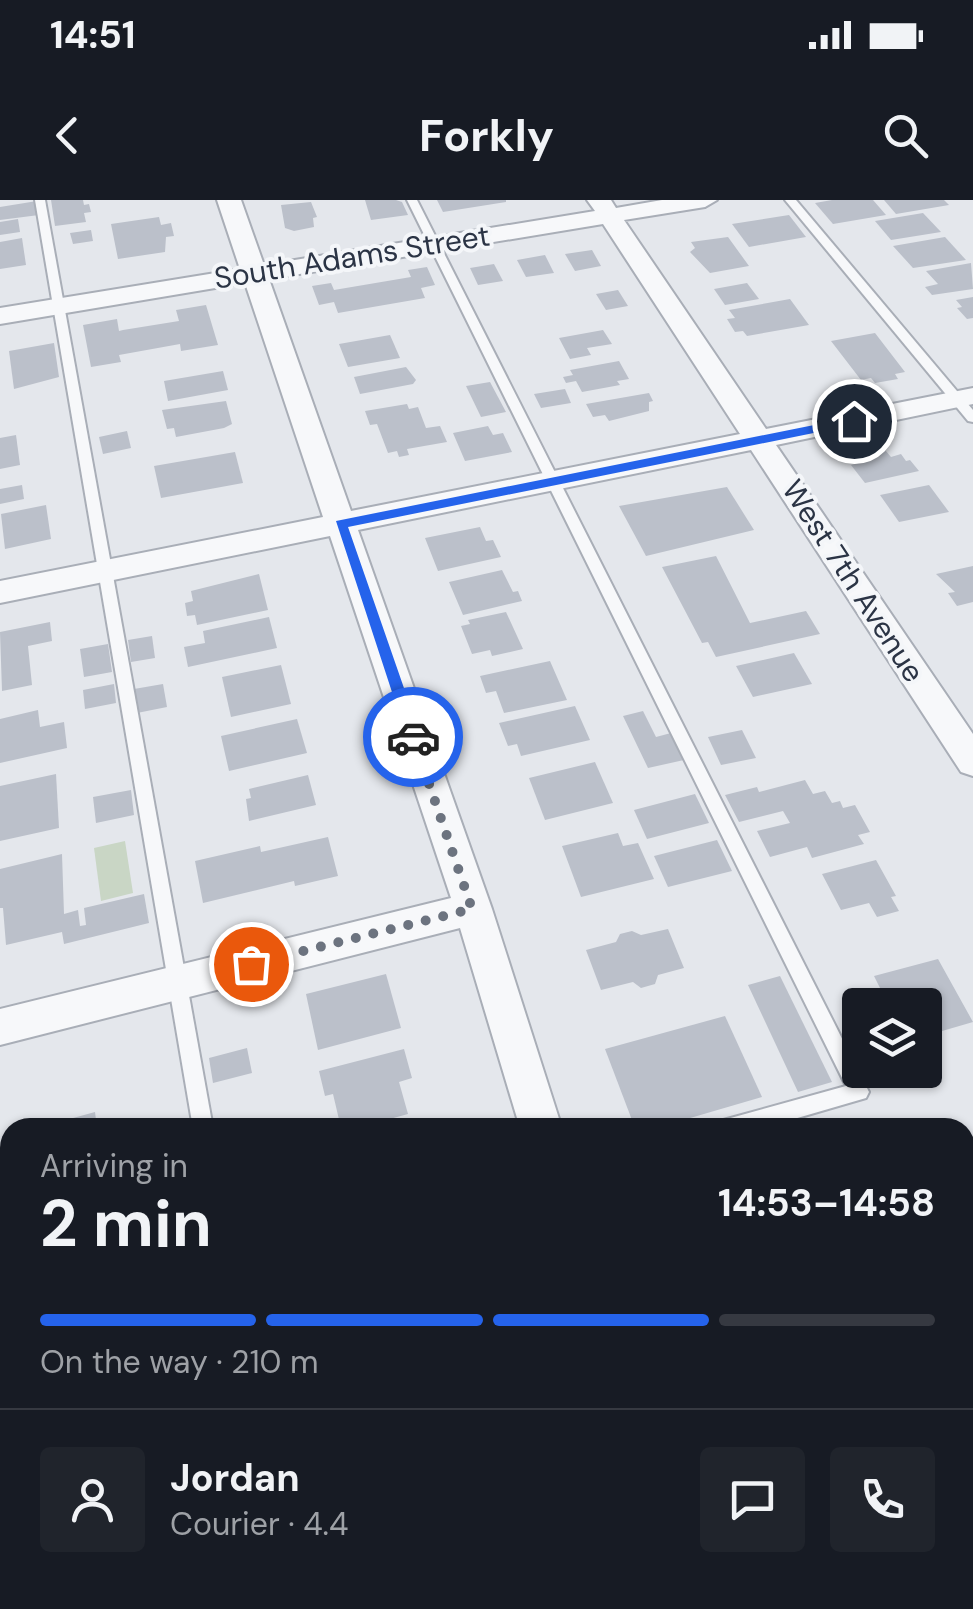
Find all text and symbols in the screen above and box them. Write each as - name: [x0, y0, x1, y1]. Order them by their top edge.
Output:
- text: 14:51: [50, 10, 136, 60]
- text: Forkly: [419, 106, 554, 165]
- icon: back: [40, 108, 95, 163]
- icon: search: [878, 108, 933, 163]
- street label: South Adams Street: [211, 215, 492, 298]
- pin: [812, 379, 897, 464]
- icon: home: [827, 394, 882, 449]
- street label: West 7th Avenue: [773, 472, 933, 689]
- courier: [363, 687, 463, 787]
- icon: car: [386, 710, 441, 765]
- pin: [209, 922, 294, 1007]
- icon: bag: [224, 937, 279, 992]
- map controls: [842, 988, 942, 1088]
- button: layers: [842, 988, 942, 1088]
- text: Arriving in: [40, 1145, 188, 1187]
- text: 14:53–14:58: [718, 1178, 935, 1228]
- text: 2 min: [40, 1182, 212, 1266]
- text: On the way · 210 m: [40, 1341, 319, 1383]
- button: person: [40, 1447, 145, 1552]
- button: chat: [700, 1447, 805, 1552]
- button: phone: [830, 1447, 935, 1552]
- text: Jordan: [170, 1453, 300, 1503]
- text: Courier · 4.4: [170, 1503, 348, 1545]

